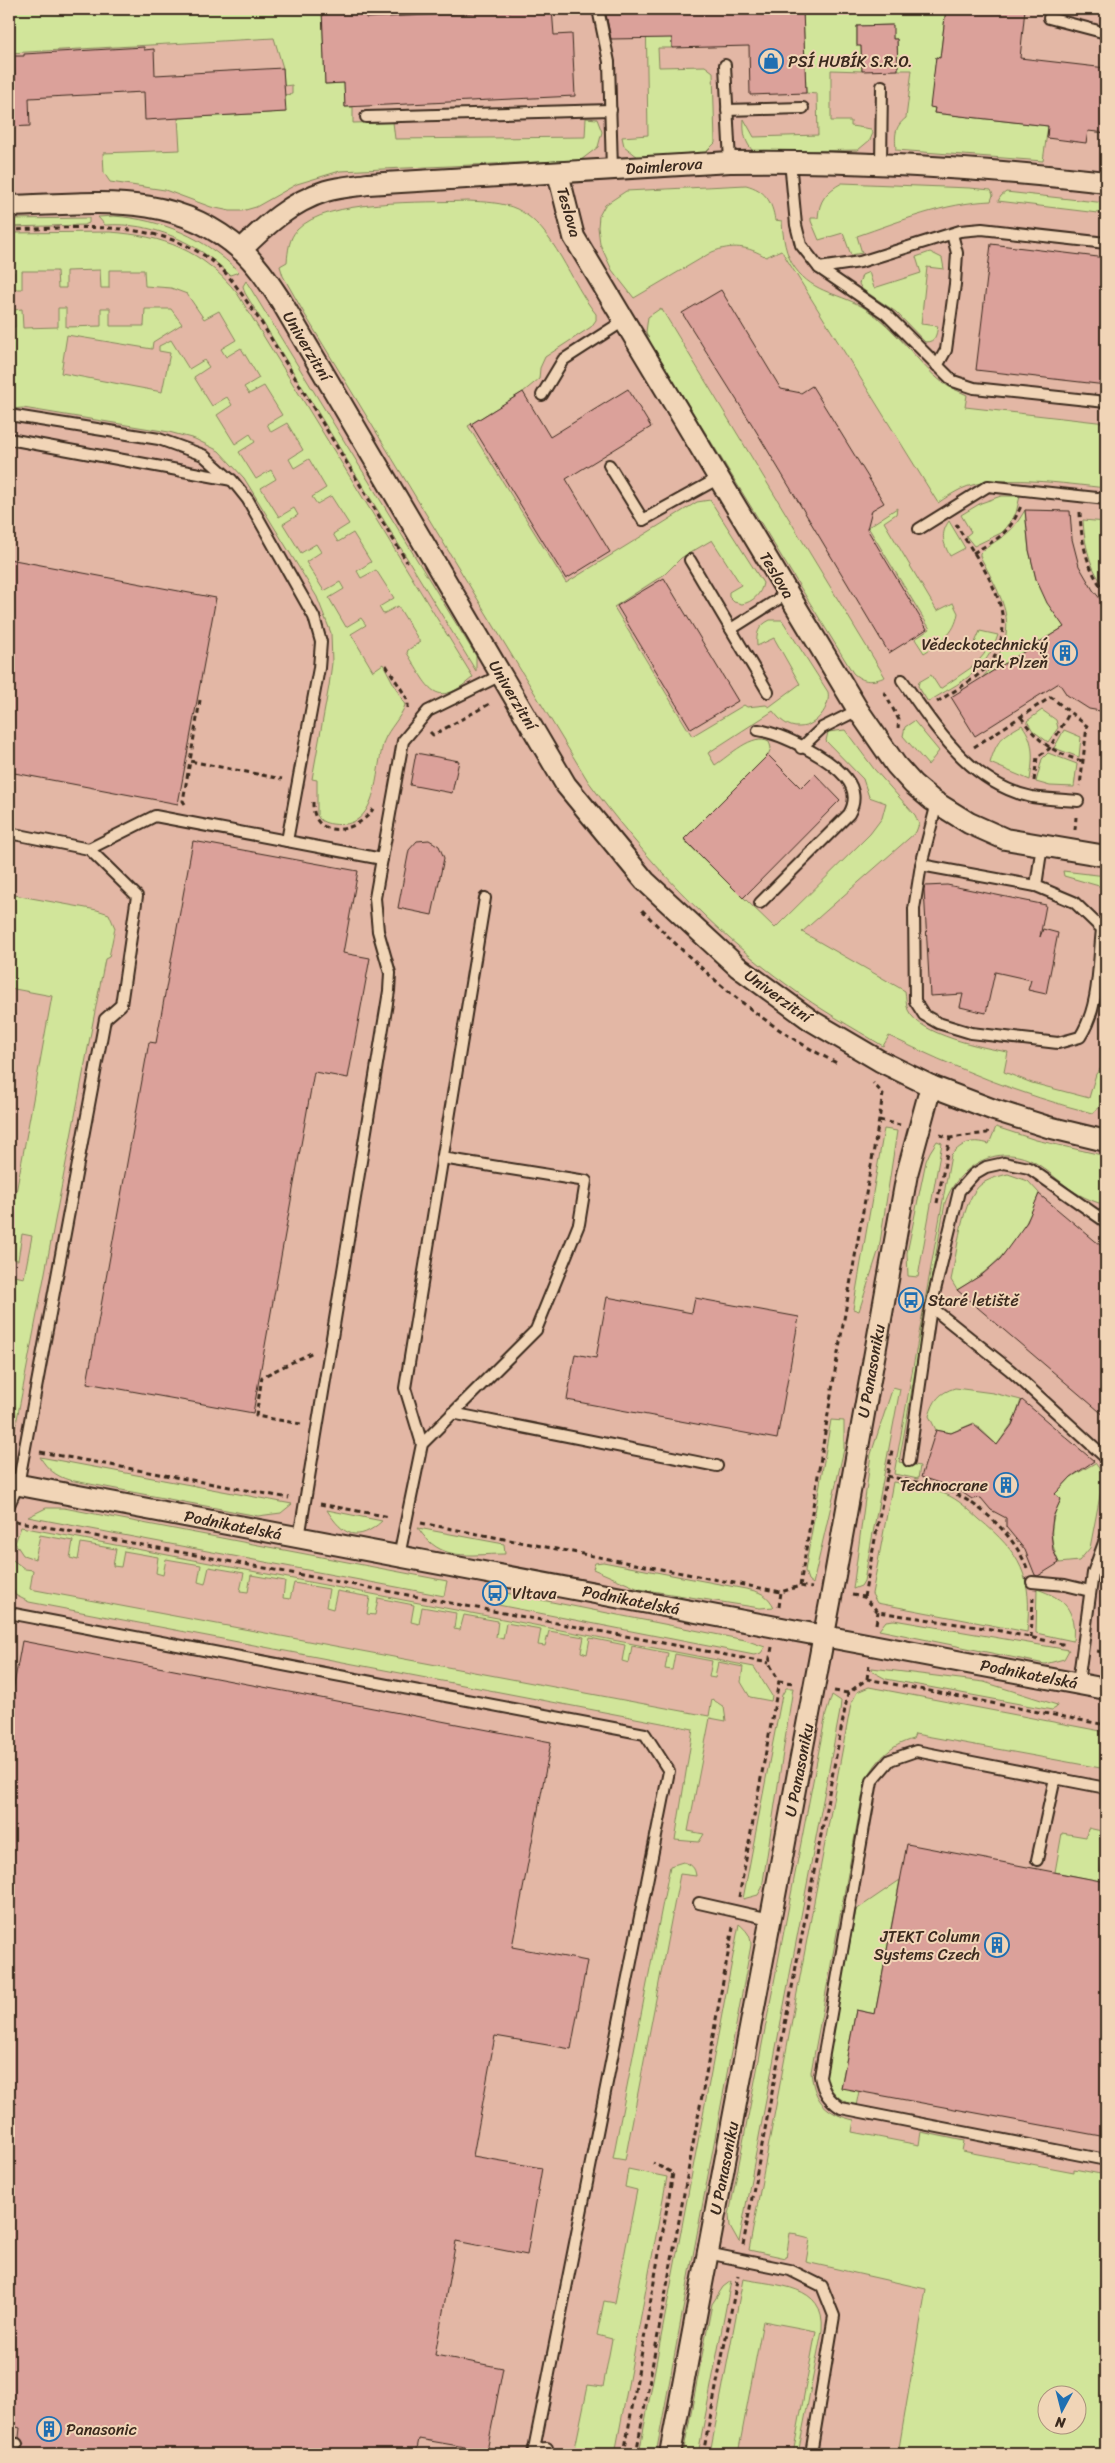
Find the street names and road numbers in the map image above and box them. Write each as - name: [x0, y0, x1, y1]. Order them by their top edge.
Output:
- street label: Daimlerova: [625, 149, 704, 183]
- street label: Teslova: [548, 183, 590, 241]
- street label: Univerzitní: [274, 305, 341, 389]
- street label: Teslova: [751, 546, 803, 604]
- street label: Univerzitní: [480, 654, 547, 738]
- street label: Univerzitní: [738, 961, 820, 1032]
- street label: U Panasoniku: [849, 1321, 894, 1420]
- street label: Podnikatelská: [182, 1501, 284, 1549]
- street label: Podnikatelská: [580, 1576, 682, 1624]
- street label: Podnikatelská: [978, 1650, 1080, 1698]
- street label: U Panasoniku: [776, 1720, 822, 1819]
- street label: U Panasoniku: [701, 2118, 747, 2217]

